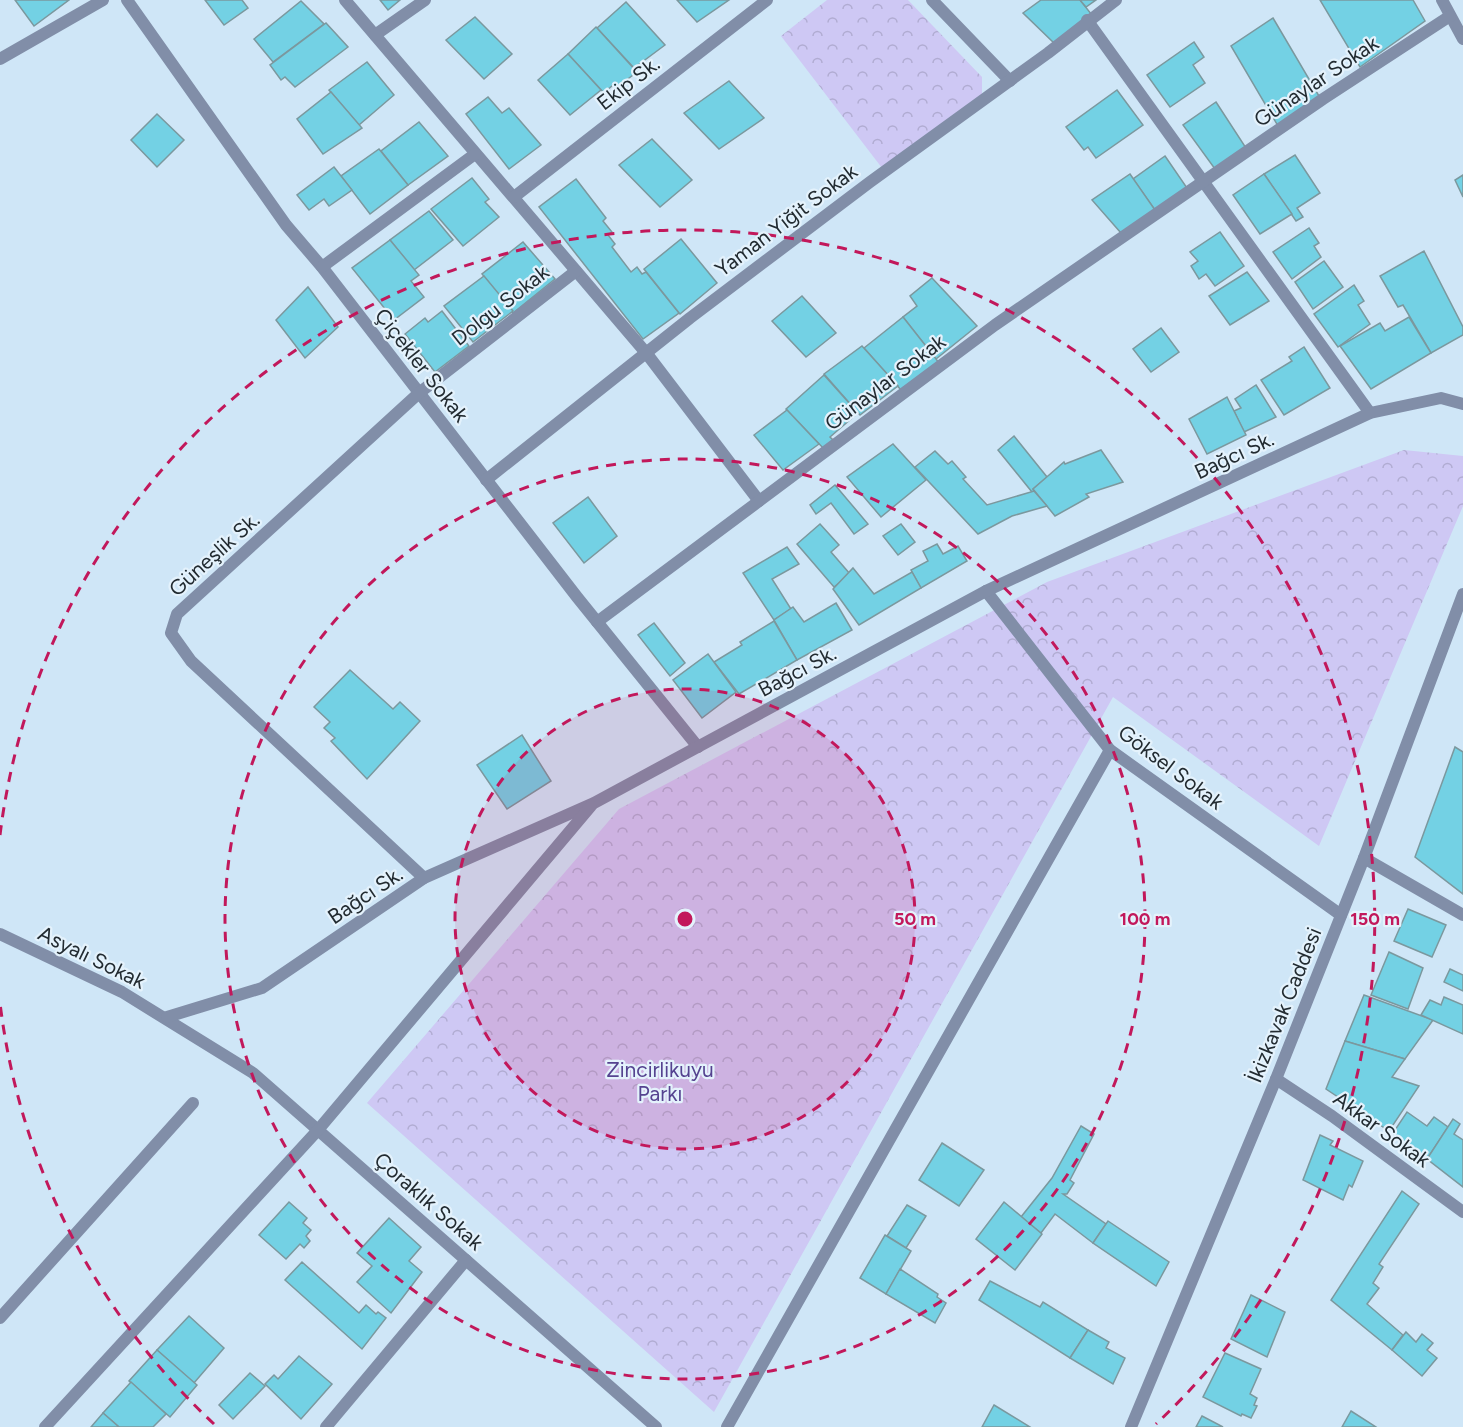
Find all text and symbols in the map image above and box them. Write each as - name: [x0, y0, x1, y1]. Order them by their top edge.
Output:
- street label: Günaylar Sokak: [1249, 30, 1384, 132]
- street label: Ekip Sk.: [592, 51, 664, 115]
- street label: Yaman Yiğit Sokak: [710, 158, 863, 282]
- street label: Dolgu Sokak: [446, 259, 554, 351]
- street label: Çiçekler Sokak: [370, 303, 475, 427]
- street label: Günaylar Sokak: [820, 328, 951, 435]
- street label: Bağcı Sk.: [1190, 426, 1278, 484]
- street label: Güneşlik Sk.: [164, 507, 264, 601]
- street label: Bağcı Sk.: [754, 640, 840, 702]
- street label: Göksel Sokak: [1113, 719, 1229, 815]
- street label: Bağcı Sk.: [323, 861, 407, 929]
- text: 50 m: [894, 908, 936, 930]
- text: 100 m: [1120, 908, 1170, 930]
- text: 150 m: [1350, 908, 1400, 930]
- centre of rings: [675, 909, 695, 929]
- street label: Asyalı Sokak: [34, 920, 150, 994]
- street label: İkizkavak Caddesi: [1242, 924, 1326, 1086]
- park label: Zincirlikuyu Parkı: [606, 1057, 714, 1106]
- street label: Akkar Sokak: [1329, 1086, 1436, 1173]
- street label: Çoraklık Sokak: [369, 1147, 489, 1256]

